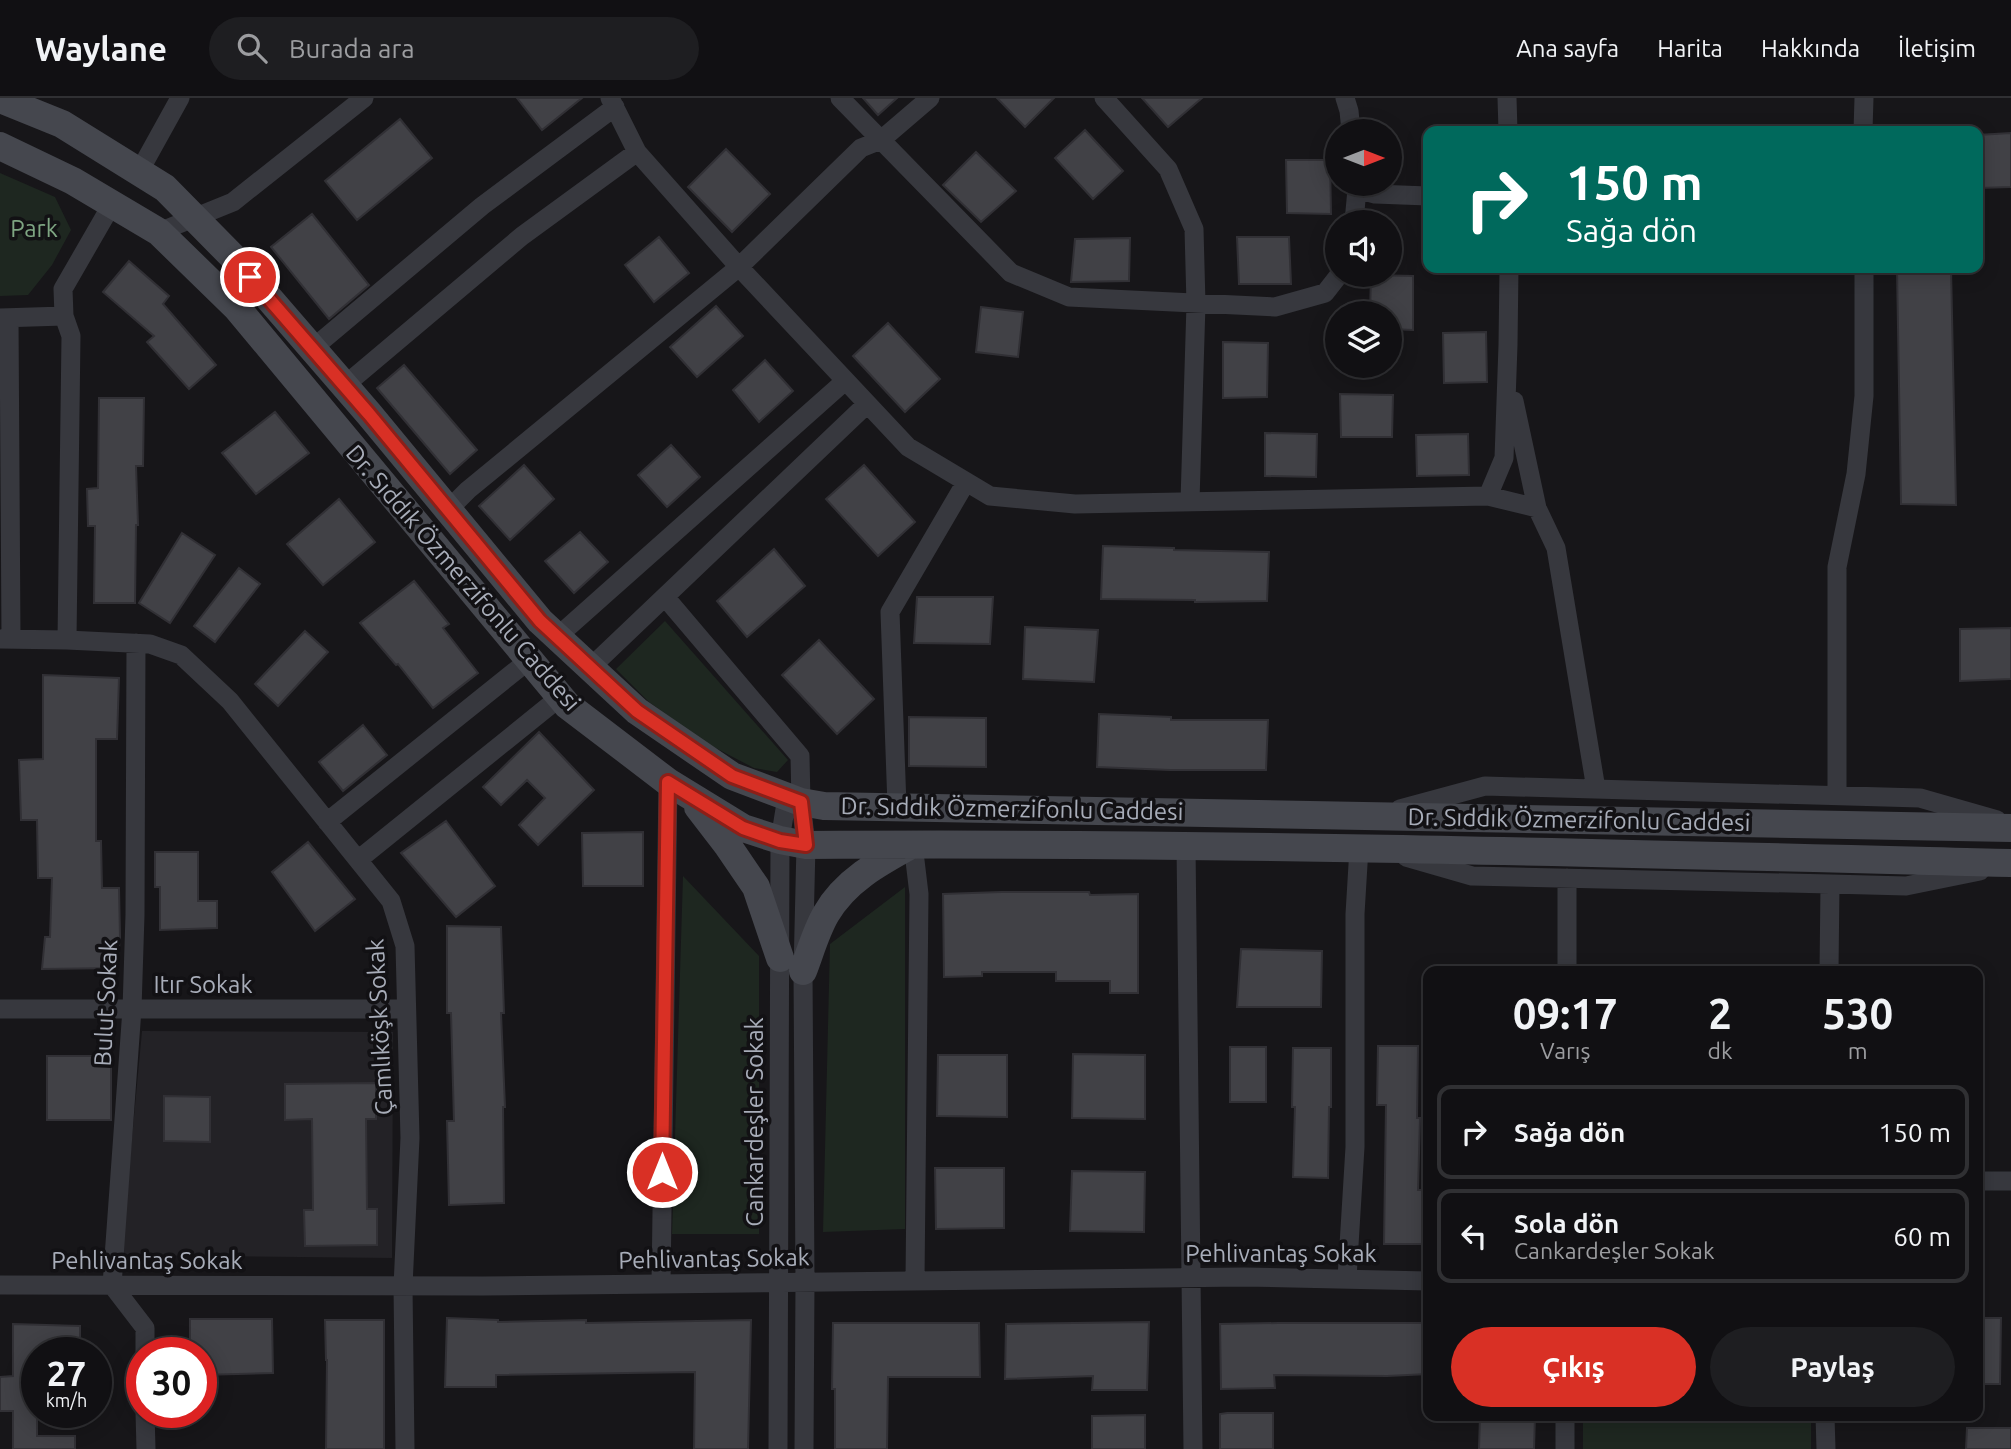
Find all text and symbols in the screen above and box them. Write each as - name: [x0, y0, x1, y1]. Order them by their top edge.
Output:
- search box: [209, 17, 699, 80]
- icon: search: [233, 29, 271, 67]
- text: Waylane: [35, 30, 167, 67]
- text: Burada ara: [289, 34, 415, 63]
- text: Ana sayfa: [1516, 35, 1619, 62]
- text: Harita: [1657, 35, 1723, 62]
- text: Hakkında: [1761, 35, 1860, 62]
- text: İletişim: [1898, 35, 1976, 62]
- north arrow: [1325, 119, 1402, 196]
- map controls: [1325, 119, 1402, 378]
- icon: right: [1451, 154, 1542, 245]
- text: 150 m: [1566, 154, 1703, 209]
- button: sound: [1325, 210, 1402, 287]
- text: Sağa dön: [1566, 212, 1697, 248]
- park label: Park: [10, 215, 58, 242]
- pin: [220, 247, 280, 307]
- icon: arrive: [231, 258, 269, 296]
- button: layers: [1325, 301, 1402, 378]
- street label: Dr. Sıddık Özmerzifonlu Caddesi: [341, 439, 586, 716]
- street label: Dr. Sıddık Özmerzifonlu Caddesi: [840, 792, 1184, 825]
- street label: Dr. Sıddık Özmerzifonlu Caddesi: [1407, 803, 1751, 836]
- street label: Çamlıköşk Sokak: [361, 938, 398, 1116]
- street label: Bulut Sokak: [89, 939, 122, 1067]
- street label: Itır Sokak: [153, 971, 253, 998]
- text: 09:17: [1513, 990, 1618, 1037]
- text: 2: [1708, 990, 1732, 1037]
- text: 530: [1822, 990, 1893, 1037]
- street label: Cankardeşler Sokak: [741, 1017, 768, 1227]
- text: Varış: [1540, 1038, 1590, 1063]
- text: dk: [1707, 1038, 1733, 1063]
- text: m: [1848, 1038, 1868, 1063]
- icon: right: [1455, 1113, 1493, 1151]
- text: Sağa dön: [1514, 1118, 1625, 1147]
- text: 150 m: [1879, 1118, 1951, 1147]
- position arrow: [625, 1135, 699, 1209]
- text: Sola dön: [1514, 1209, 1619, 1238]
- icon: left: [1455, 1217, 1493, 1255]
- text: 60 m: [1893, 1222, 1951, 1251]
- text: Cankardeşler Sokak: [1514, 1238, 1715, 1263]
- street label: Pehlivantaş Sokak: [1185, 1240, 1377, 1267]
- street label: Pehlivantaş Sokak: [618, 1243, 810, 1274]
- street label: Pehlivantaş Sokak: [51, 1247, 243, 1274]
- button: Çıkış: [1451, 1327, 1696, 1407]
- button: Paylaş: [1710, 1327, 1955, 1407]
- speed limit sign: 30: [126, 1337, 217, 1428]
- text: 27: [47, 1353, 86, 1393]
- text: km/h: [46, 1390, 87, 1410]

